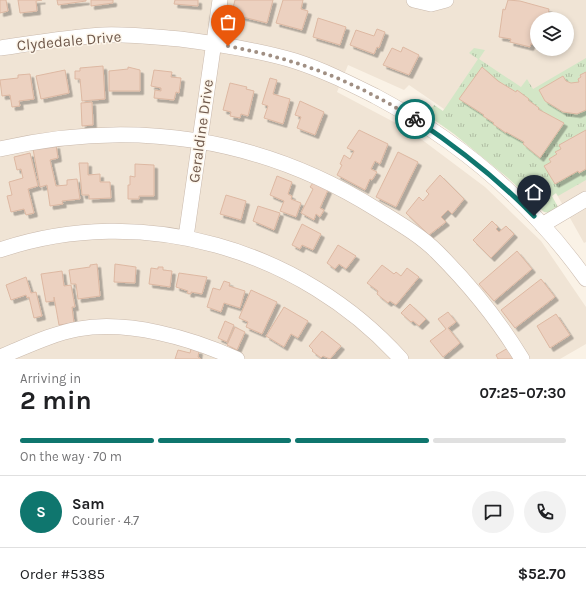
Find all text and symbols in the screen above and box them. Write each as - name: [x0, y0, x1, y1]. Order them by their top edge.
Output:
- pin: [211, 5, 245, 46]
- icon: bag: [217, 11, 239, 33]
- map controls: [530, 12, 574, 56]
- button: layers: [530, 12, 574, 56]
- street label: Clydedale Drive: [16, 27, 122, 55]
- street label: Geraldine Drive: [185, 78, 217, 184]
- courier: [395, 99, 435, 139]
- icon: bike: [404, 108, 426, 130]
- pin: [517, 175, 551, 216]
- icon: home: [523, 181, 545, 203]
- text: Arriving in: [20, 371, 81, 386]
- text: 07:25–07:30: [480, 384, 566, 402]
- text: 2 min: [20, 385, 92, 416]
- text: On the way · 70 m: [20, 449, 122, 464]
- button: chat: [472, 491, 514, 533]
- button: phone: [524, 491, 566, 533]
- text: Sam: [72, 495, 105, 513]
- text: S: [36, 503, 46, 521]
- text: Courier · 4.7: [72, 513, 139, 528]
- text: Order #5385: [20, 565, 105, 583]
- text: $52.70: [518, 565, 566, 583]

